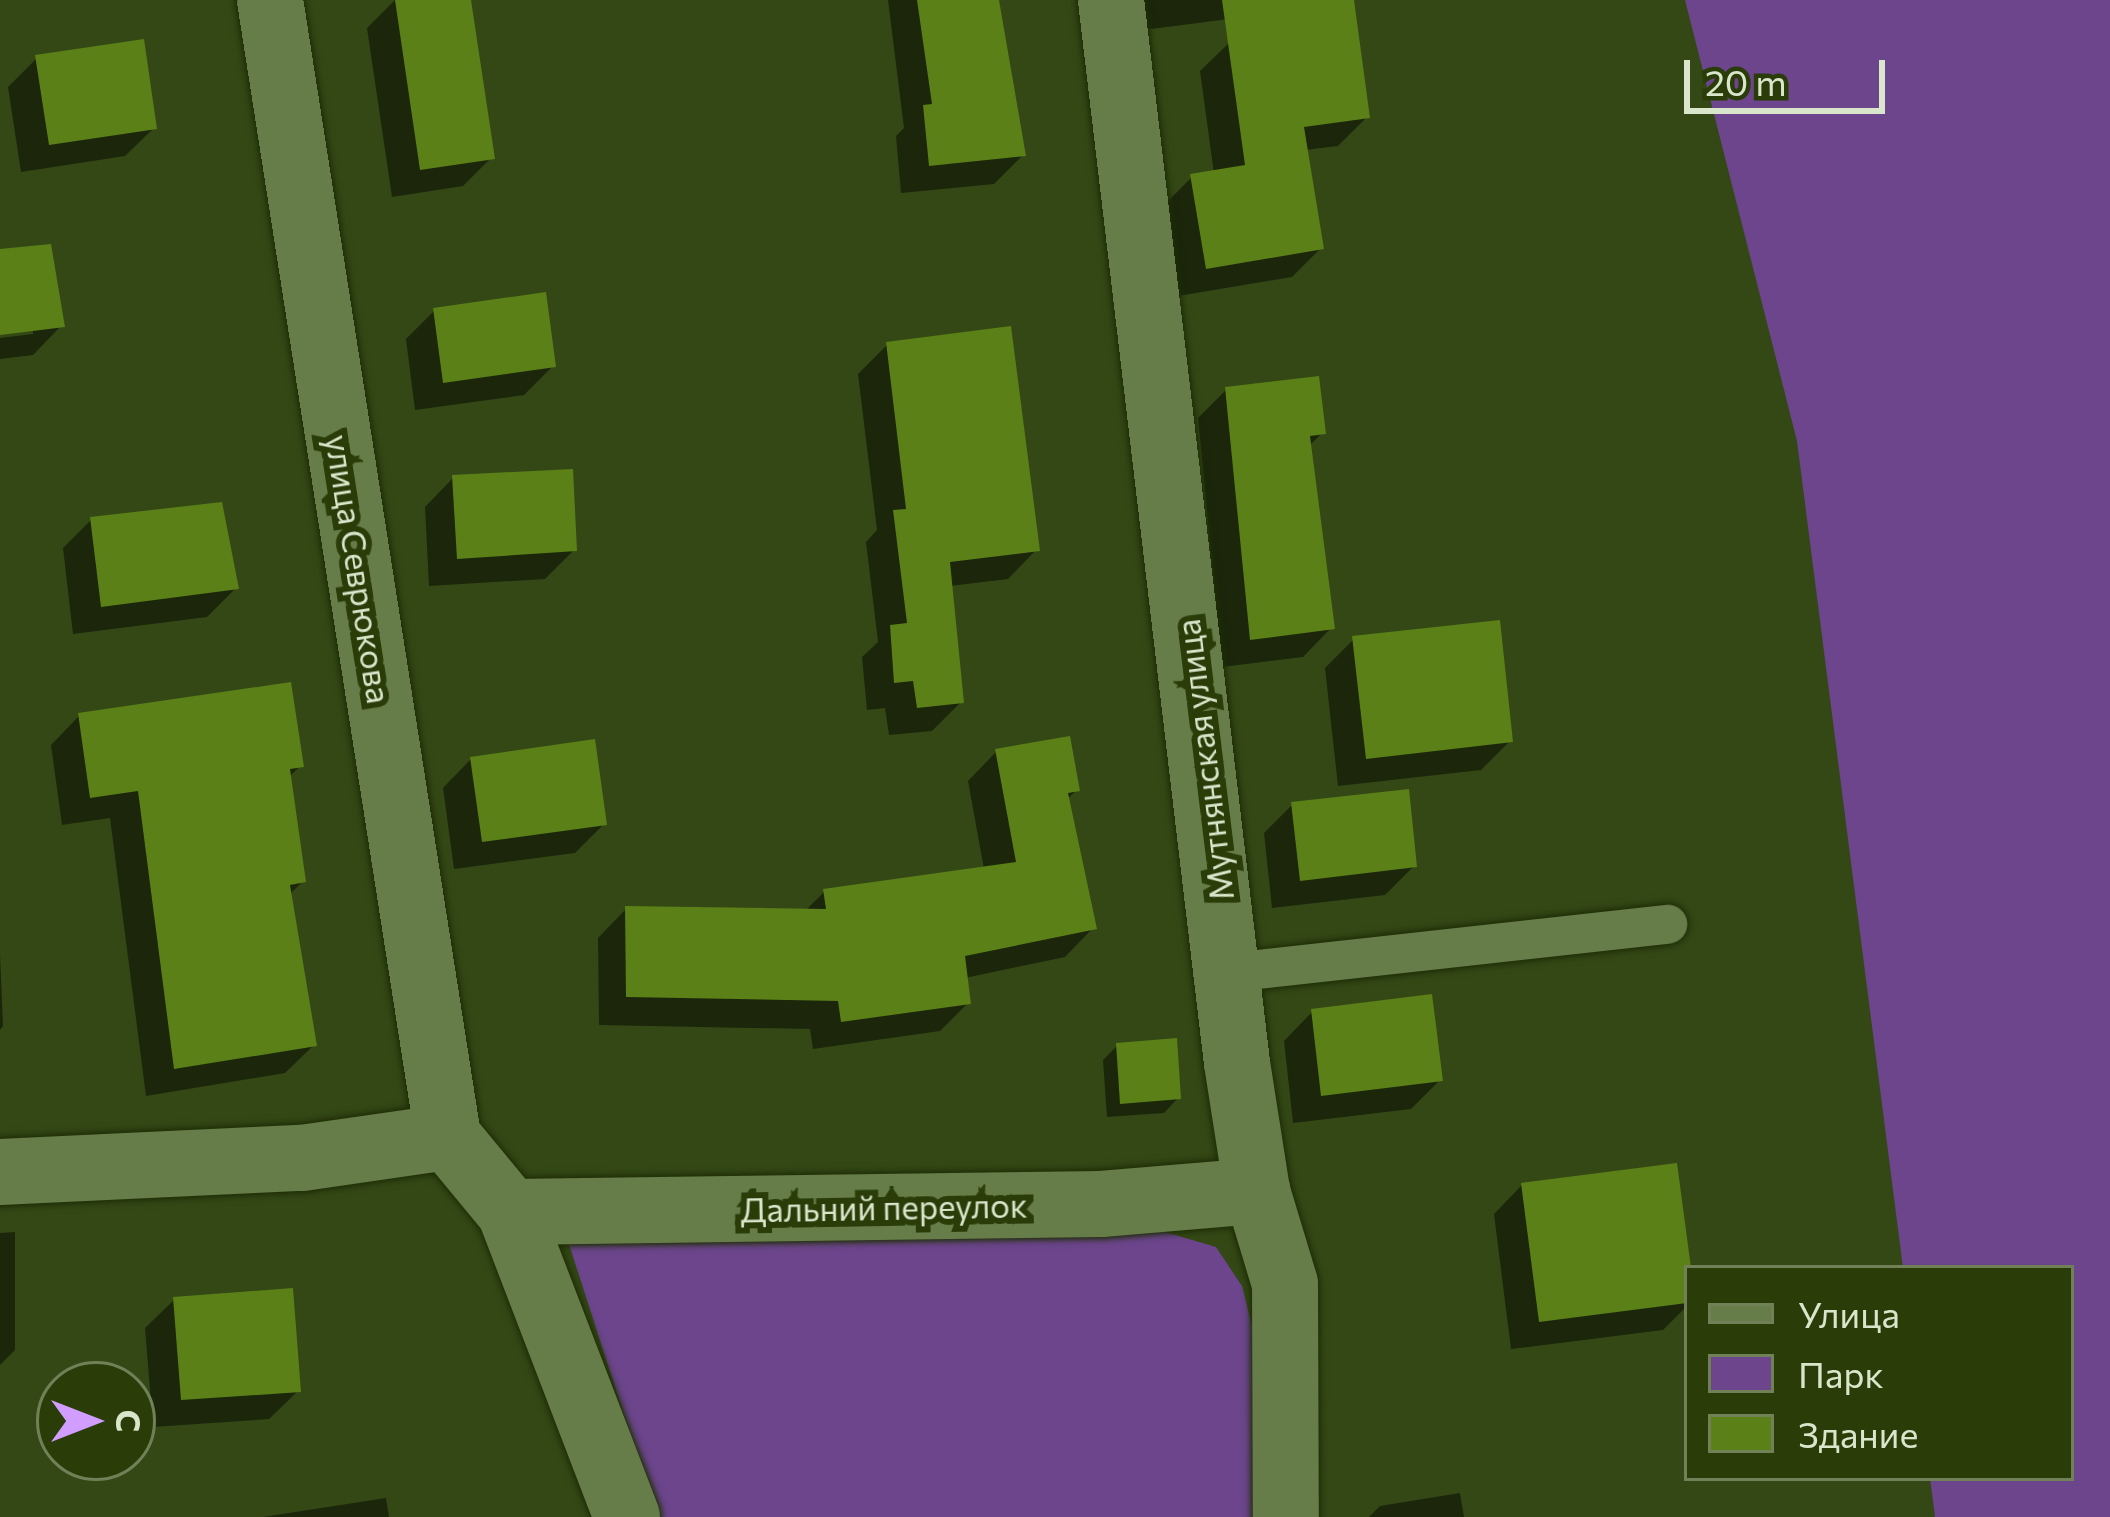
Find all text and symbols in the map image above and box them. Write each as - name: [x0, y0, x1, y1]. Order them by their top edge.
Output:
- scale bar: [1690, 36, 1891, 110]
- text: 20 m: [1705, 59, 1787, 103]
- street label: улица Севрюкова: [318, 432, 400, 706]
- street label: Мутнянская улица: [1167, 617, 1241, 903]
- street label: Дальний переулок: [740, 1185, 1028, 1229]
- legend: [1684, 1265, 2074, 1481]
- text: Улица: [1798, 1291, 1900, 1335]
- text: Парк: [1798, 1351, 1884, 1395]
- north arrow: [36, 1361, 156, 1481]
- text: С: [109, 1410, 150, 1432]
- text: Здание: [1798, 1411, 1919, 1455]

